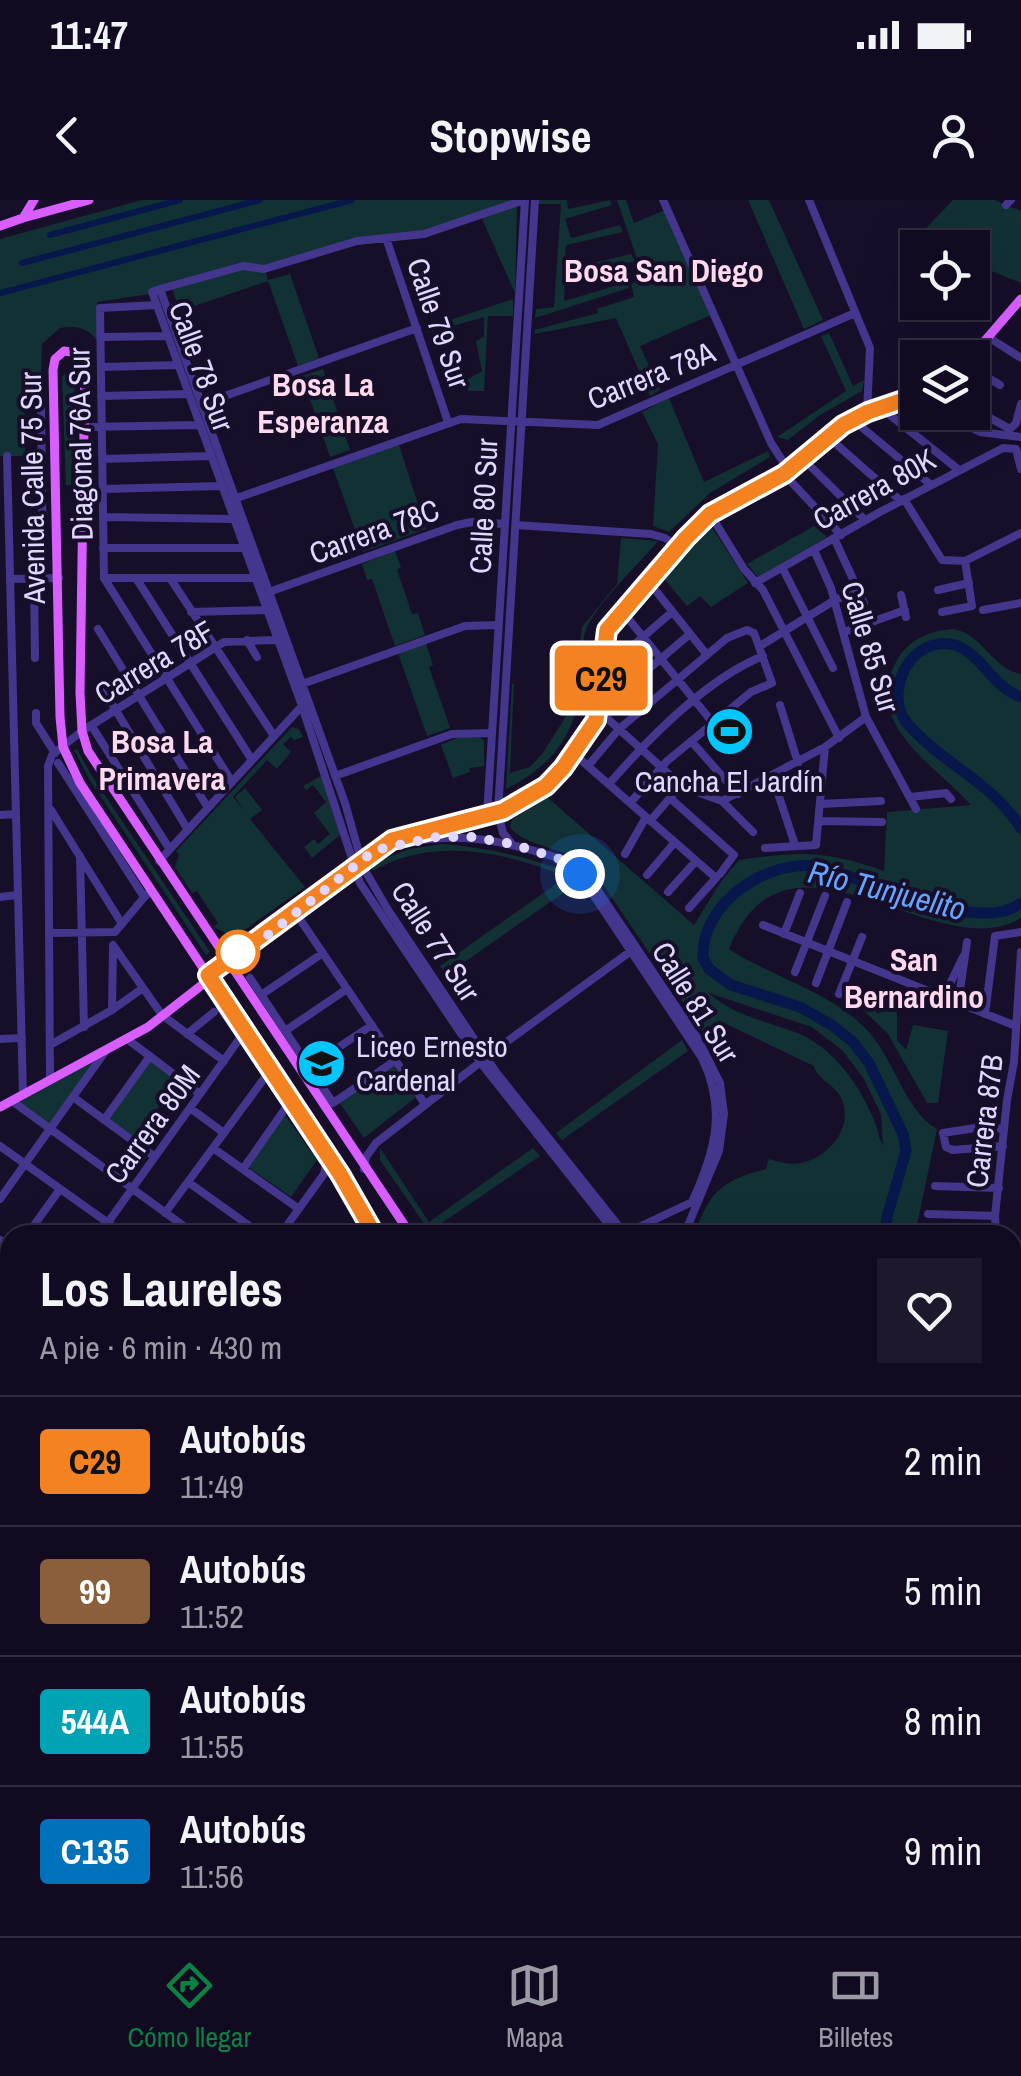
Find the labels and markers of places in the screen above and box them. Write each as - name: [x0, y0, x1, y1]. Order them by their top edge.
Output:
- sports icon: Cancha El Jardín: [703, 706, 755, 758]
- place label: Cancha El Jardín: [635, 761, 823, 801]
- unlabelled marker: [217, 931, 259, 973]
- place label: Liceo Ernesto Cardenal: [356, 1026, 508, 1100]
- school or university icon: Liceo Ernesto Cardenal: [295, 1037, 347, 1089]

